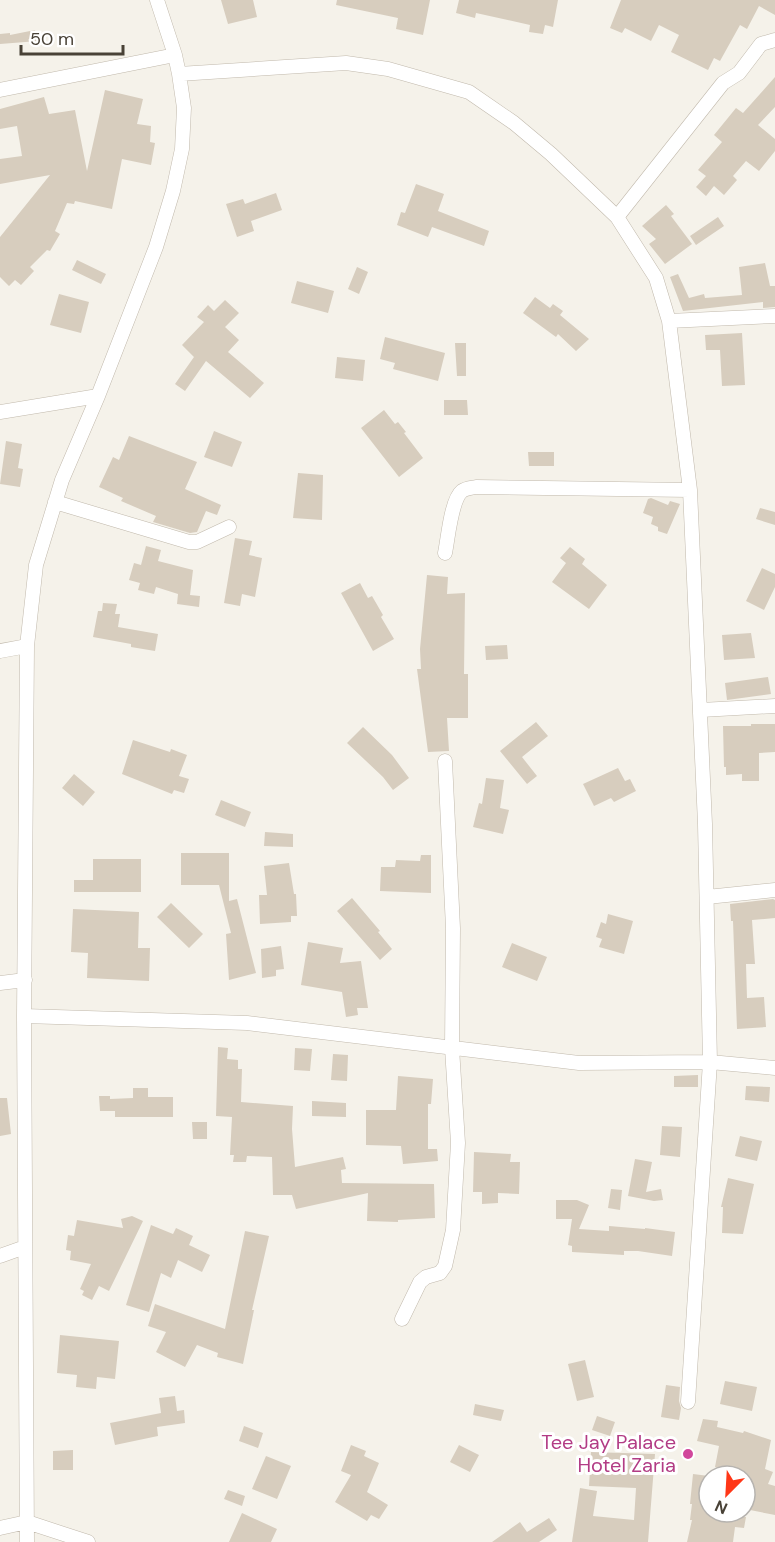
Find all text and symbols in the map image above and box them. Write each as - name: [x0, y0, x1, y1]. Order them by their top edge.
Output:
- scale bar: [21, 18, 123, 56]
- text: 50 m: [30, 27, 74, 51]
- place label: Tee Jay Palace Hotel Zaria: [541, 1429, 676, 1478]
- marker: Tee Jay Palace Hotel Zaria: [681, 1447, 695, 1461]
- north arrow: [697, 1464, 757, 1524]
- text: N: [712, 1495, 731, 1519]

